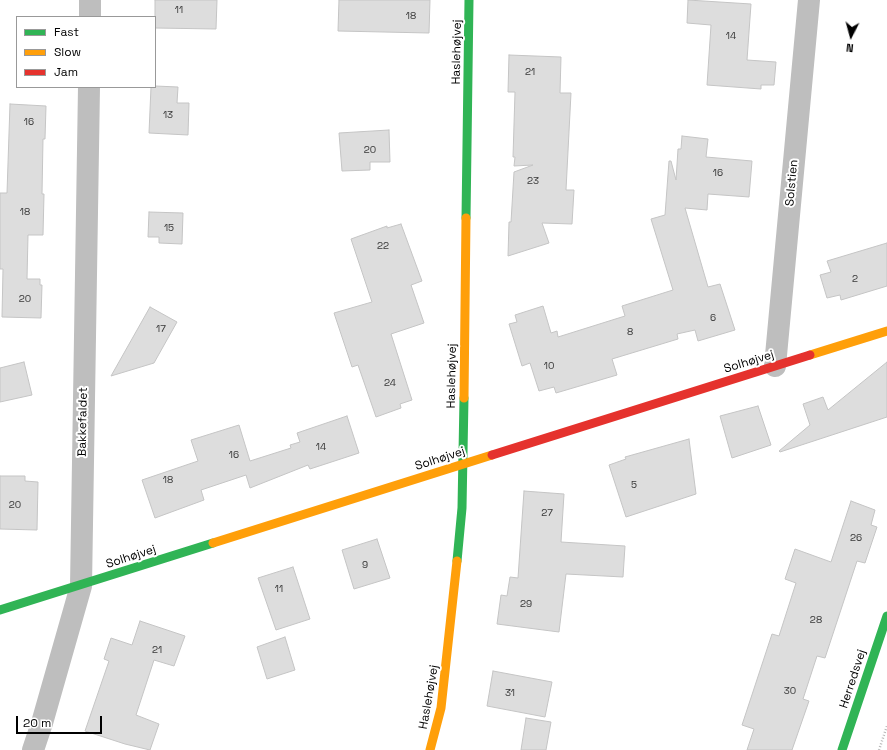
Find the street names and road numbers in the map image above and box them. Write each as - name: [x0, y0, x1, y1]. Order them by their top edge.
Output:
- street label: Haslehøjvej: [449, 19, 465, 85]
- street label: Solstien: [783, 159, 801, 207]
- street label: Haslehøjvej: [444, 343, 460, 409]
- street label: Solhøjvej: [722, 348, 776, 376]
- street label: Bakkefaldet: [75, 387, 91, 457]
- street label: Solhøjvej: [413, 444, 467, 474]
- street label: Solhøjvej: [104, 542, 158, 572]
- street label: Herredsvej: [837, 648, 869, 710]
- street label: Haslehøjvej: [416, 664, 442, 730]

